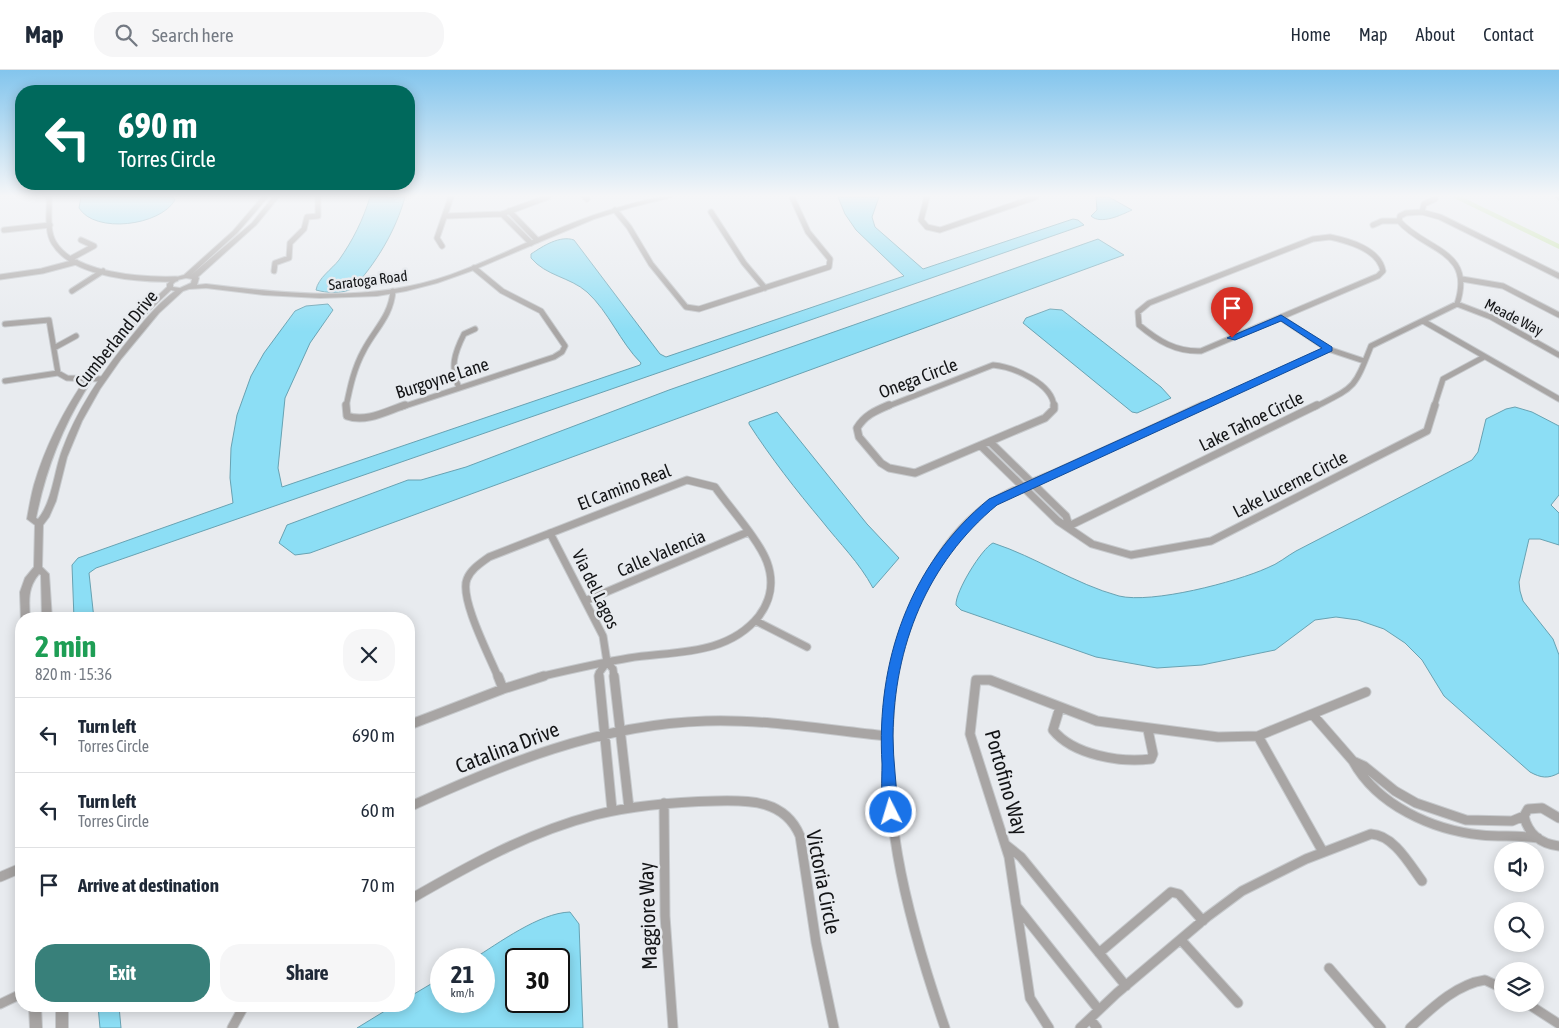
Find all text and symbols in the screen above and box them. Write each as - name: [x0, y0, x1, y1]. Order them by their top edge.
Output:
- search box: [94, 12, 444, 57]
- text: Map: [25, 21, 64, 48]
- icon: search: [112, 21, 140, 49]
- text: Search here: [152, 24, 234, 46]
- text: Home: [1291, 24, 1331, 45]
- text: Map: [1359, 24, 1388, 45]
- text: About: [1416, 24, 1455, 45]
- text: Contact: [1483, 24, 1534, 45]
- icon: left: [35, 105, 100, 170]
- text: 690 m: [118, 105, 197, 145]
- text: Torres Circle: [118, 146, 216, 172]
- street label: Saratoga Road: [328, 267, 408, 293]
- street label: Cumberland Drive: [70, 286, 162, 392]
- pin: [1211, 287, 1253, 338]
- icon: arrive: [1218, 294, 1246, 322]
- street label: Meade Way: [1482, 295, 1546, 339]
- street label: Burgoyne Lane: [393, 353, 491, 403]
- street label: Onega Circle: [876, 353, 960, 403]
- street label: Lake Tahoe Circle: [1195, 387, 1307, 455]
- street label: Lake Lucerne Circle: [1229, 446, 1351, 522]
- street label: El Camino Real: [574, 459, 674, 514]
- street label: Calle Valencia: [614, 525, 708, 581]
- street label: Via del Lagos: [568, 546, 624, 632]
- text: 2 min: [35, 629, 96, 663]
- button: close: [343, 629, 395, 681]
- text: 820 m · 15:36: [35, 665, 112, 683]
- text: Turn left: [78, 715, 136, 737]
- street label: Catalina Drive: [452, 716, 562, 778]
- icon: left: [35, 721, 63, 749]
- text: 690 m: [352, 724, 395, 746]
- street label: Portofino Way: [981, 727, 1034, 838]
- text: Torres Circle: [78, 737, 149, 755]
- position arrow: [864, 785, 916, 837]
- text: Turn left: [78, 790, 136, 812]
- icon: left: [35, 796, 63, 824]
- text: 60 m: [361, 799, 395, 821]
- text: Torres Circle: [78, 812, 149, 830]
- street label: Victoria Circle: [802, 828, 846, 936]
- map controls: [1494, 842, 1544, 1012]
- button: sound: [1494, 842, 1544, 892]
- street label: Maggiore Way: [633, 861, 661, 970]
- icon: arrive: [35, 871, 63, 899]
- text: Arrive at destination: [78, 874, 219, 896]
- text: 70 m: [361, 874, 395, 896]
- button: search: [1494, 902, 1544, 952]
- button: Exit: [35, 944, 210, 1002]
- button: Share: [220, 944, 395, 1002]
- speed limit sign: 30: [505, 948, 570, 1013]
- text: 21: [451, 960, 474, 988]
- button: layers: [1494, 962, 1544, 1012]
- text: km/h: [451, 986, 474, 1000]

